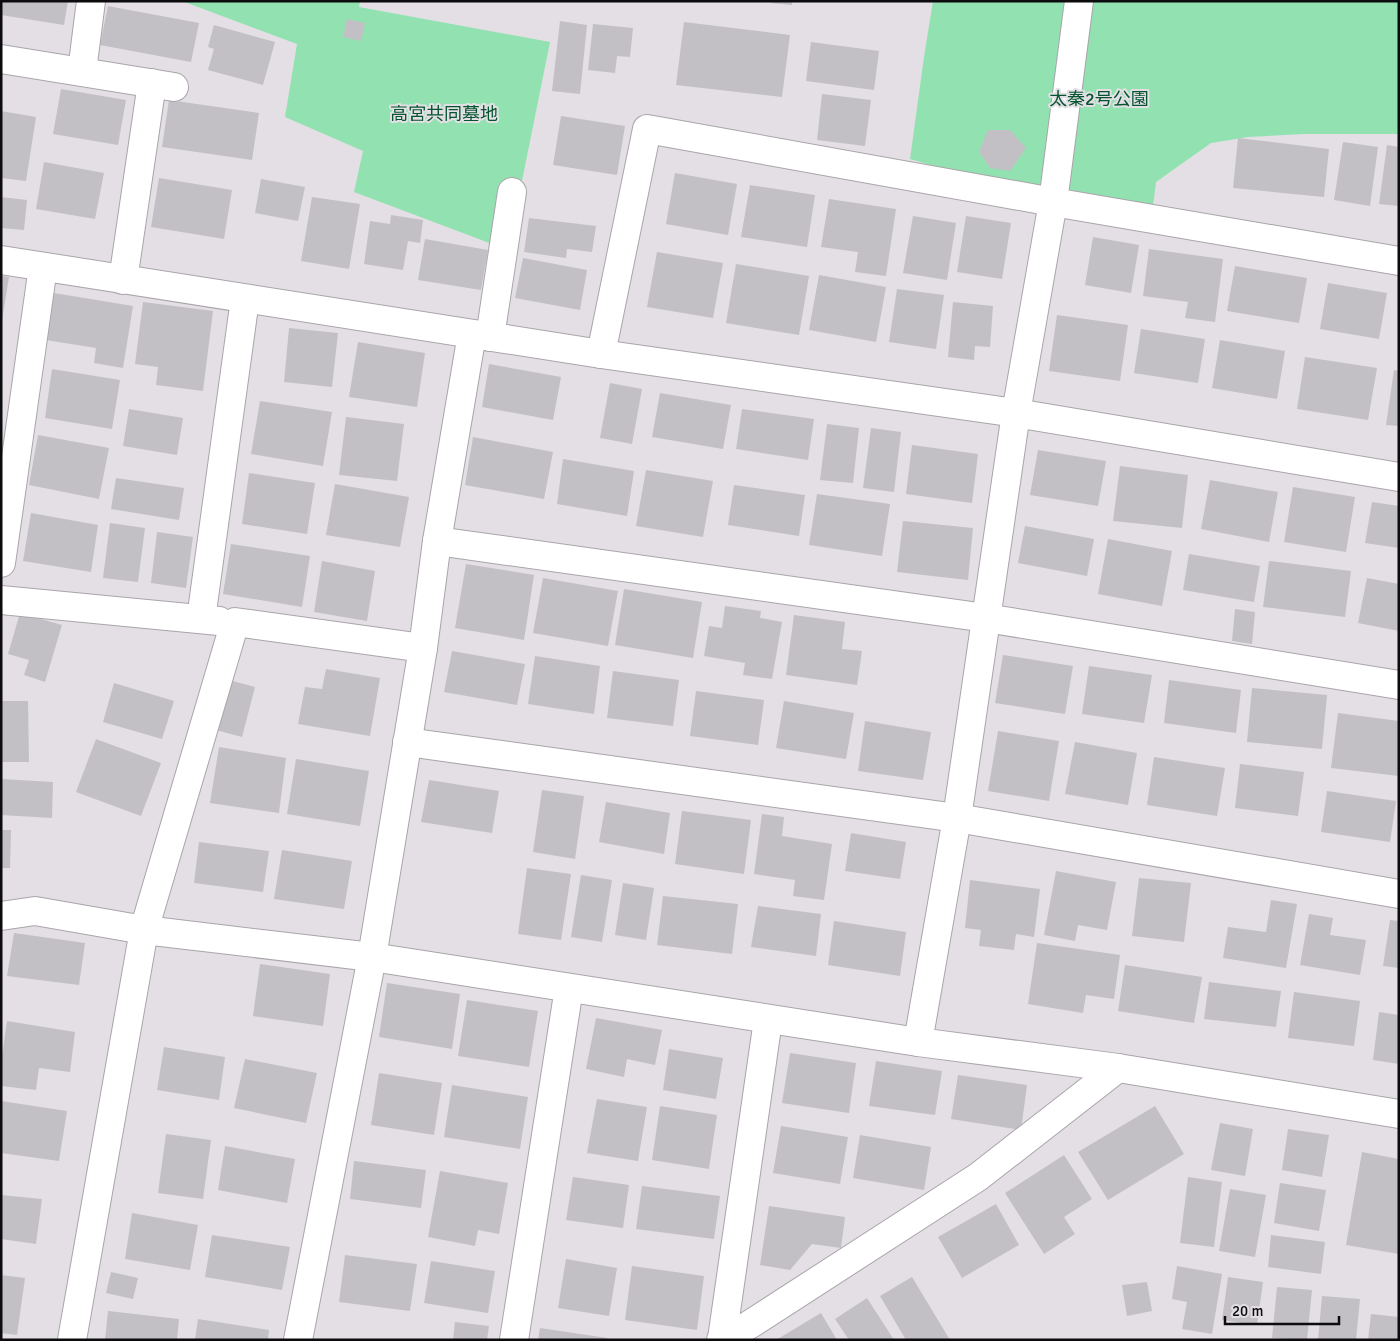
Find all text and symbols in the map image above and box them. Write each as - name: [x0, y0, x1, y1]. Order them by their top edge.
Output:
- park label: 太秦2号公園: [1049, 88, 1149, 110]
- park label: 高宮共同墓地: [390, 103, 498, 125]
- scale bar: [1225, 1294, 1339, 1326]
- text: 20 m: [1232, 1302, 1263, 1320]

